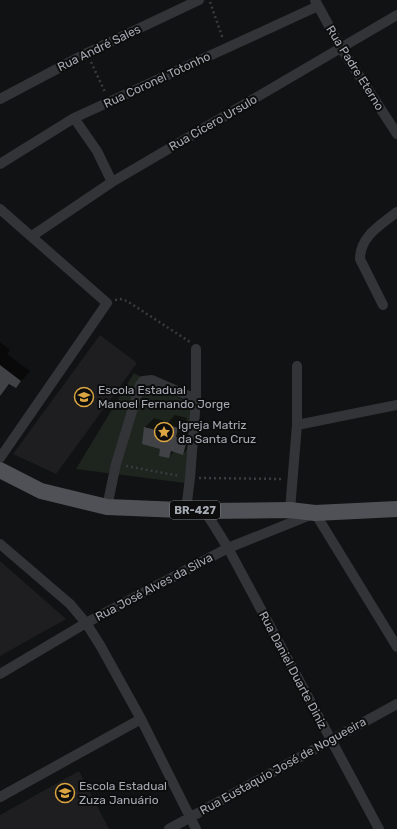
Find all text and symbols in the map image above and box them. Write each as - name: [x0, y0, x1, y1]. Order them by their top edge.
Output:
- street label: Rua André Sales: [55, 22, 143, 74]
- street label: Rua Padre Eterno: [323, 23, 387, 113]
- street label: Rua Coronel Totonho: [101, 49, 213, 111]
- street label: Rua Cícero Ursulo: [167, 92, 260, 154]
- place label: Escola Estadual Manoel Fernando Jorge: [98, 383, 230, 411]
- school or university icon: Escola Estadual Manoel Fernando Jorge: [73, 386, 95, 408]
- place label: Igreja Matriz da Santa Cruz: [178, 418, 256, 446]
- place icon: Igreja Matriz da Santa Cruz: [153, 421, 175, 443]
- road number: BR-427: [170, 501, 220, 519]
- street label: Rua José Alves da Silva: [93, 550, 215, 624]
- street label: Rua Daniel Duarte Diniz: [256, 609, 330, 731]
- street label: Rua Eustaquio José de Nogueeira: [198, 714, 368, 818]
- place label: Escola Estadual Zuza Januário: [79, 779, 167, 807]
- school or university icon: Escola Estadual Zuza Januário: [54, 782, 76, 804]

